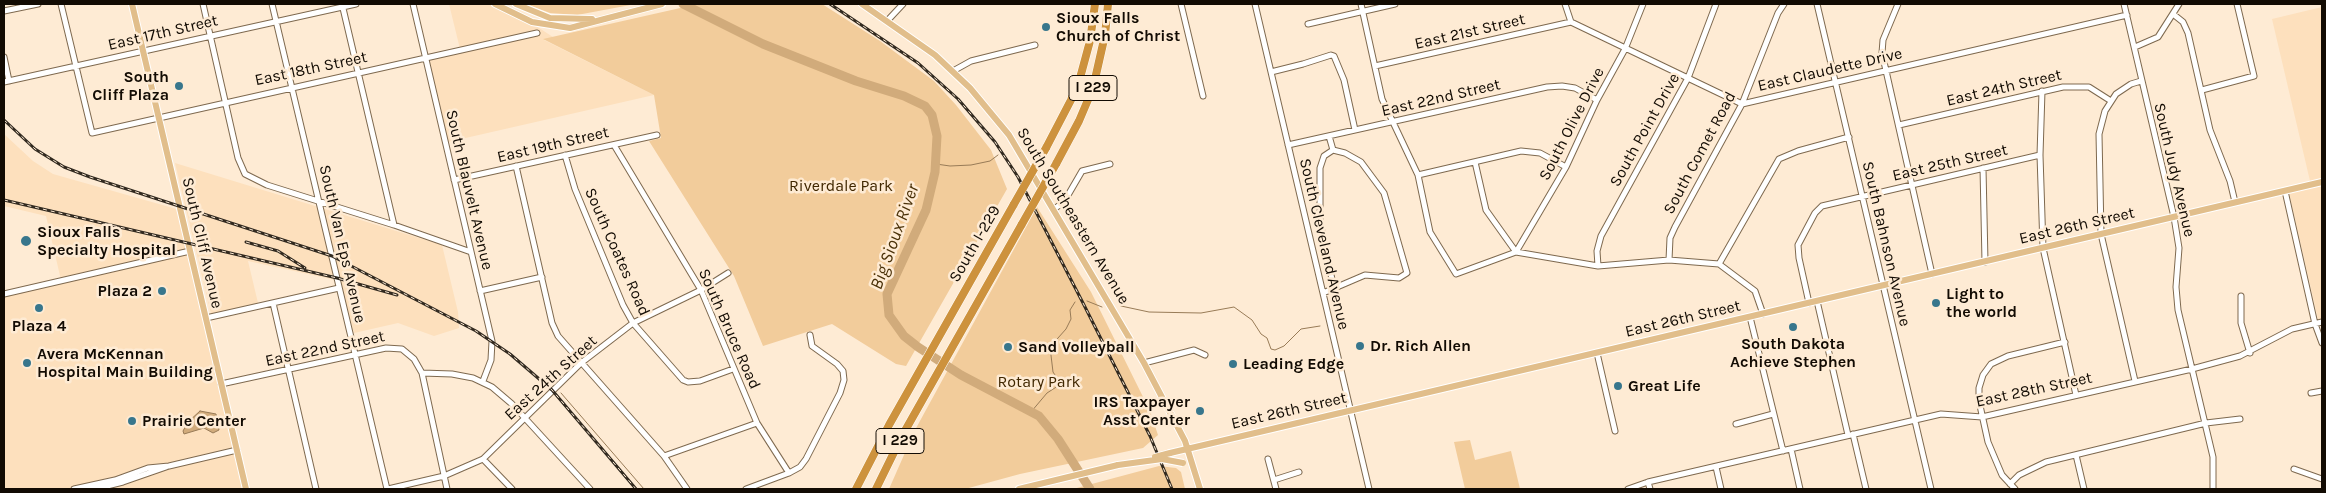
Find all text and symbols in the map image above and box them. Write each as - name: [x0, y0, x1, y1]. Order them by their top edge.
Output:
- place label: Sioux Falls Church of Christ: [1056, 8, 1180, 46]
- street label: East 21st Street: [1413, 10, 1527, 54]
- street label: East 17th Street: [106, 11, 220, 55]
- marker: Sioux Falls Church of Christ: [1040, 21, 1052, 33]
- street label: East Claudette Drive: [1756, 44, 1904, 96]
- street label: East 18th Street: [253, 48, 369, 90]
- street label: South Olive Drive: [1535, 64, 1609, 184]
- street label: East 24th Street: [1945, 65, 2063, 111]
- place label: South Cliff Plaza: [92, 67, 169, 105]
- street label: South Point Drive: [1606, 70, 1684, 190]
- street label: East 22nd Street: [1380, 75, 1502, 121]
- road number: I 229: [1069, 76, 1117, 100]
- marker: South Cliff Plaza: [173, 80, 185, 92]
- street label: South Comet Road: [1660, 88, 1740, 218]
- street label: South Judy Avenue: [2149, 101, 2199, 239]
- street label: South Blauvelt Avenue: [441, 108, 497, 272]
- street label: East 19th Street: [495, 123, 611, 167]
- street label: South Southeastern Avenue: [1013, 124, 1133, 308]
- street label: East 25th Street: [1890, 140, 2010, 186]
- street label: South Cleveland Avenue: [1295, 156, 1353, 332]
- street label: South Bahnson Avenue: [1858, 160, 1914, 328]
- street label: South Van Eps Avenue: [314, 163, 370, 325]
- street label: South Cliff Avenue: [178, 176, 226, 310]
- park label: Riverdale Park: [789, 176, 893, 196]
- water label: Big Sioux River: [866, 181, 924, 293]
- street label: South Coates Road: [580, 185, 654, 319]
- street label: South I-229: [945, 202, 1005, 286]
- street label: East 26th Street: [2017, 203, 2137, 249]
- place label: Sioux Falls Specialty Hospital: [37, 222, 176, 260]
- marker: Sioux Falls Specialty Hospital: [19, 234, 33, 248]
- street label: South Bruce Road: [694, 266, 764, 392]
- place label: Plaza 2: [97, 281, 152, 301]
- place label: Light to the world: [1946, 284, 2017, 322]
- marker: Plaza 2: [156, 285, 168, 297]
- street label: East 26th Street: [1623, 296, 1743, 342]
- marker: Light to the world: [1930, 297, 1942, 309]
- marker: Plaza 4: [33, 302, 45, 314]
- place label: Plaza 4: [12, 316, 66, 336]
- marker: South Dakota Achieve Stephen: [1787, 321, 1799, 333]
- street label: East 22nd Street: [264, 327, 386, 371]
- street label: East 24th Street: [501, 332, 601, 424]
- place label: South Dakota Achieve Stephen: [1730, 334, 1856, 372]
- place label: Dr. Rich Allen: [1370, 336, 1471, 356]
- place label: Sand Volleyball: [1018, 337, 1135, 357]
- marker: Dr. Rich Allen: [1354, 340, 1366, 352]
- marker: Sand Volleyball: [1002, 341, 1014, 353]
- place label: Avera McKennan Hospital Main Building: [37, 344, 213, 382]
- place label: Leading Edge: [1243, 354, 1344, 374]
- marker: Avera McKennan Hospital Main Building: [21, 357, 33, 369]
- marker: Leading Edge: [1227, 358, 1239, 370]
- street label: East 28th Street: [1974, 368, 2094, 412]
- park label: Rotary Park: [998, 372, 1080, 392]
- place label: Great Life: [1628, 376, 1701, 396]
- marker: Great Life: [1612, 380, 1624, 392]
- street label: East 26th Street: [1229, 388, 1349, 434]
- place label: IRS Taxpayer Asst Center: [1093, 392, 1190, 430]
- marker: IRS Taxpayer Asst Center: [1194, 405, 1206, 417]
- place label: Prairie Center: [142, 411, 246, 431]
- marker: Prairie Center: [126, 415, 138, 427]
- road number: I 229: [876, 428, 924, 454]

